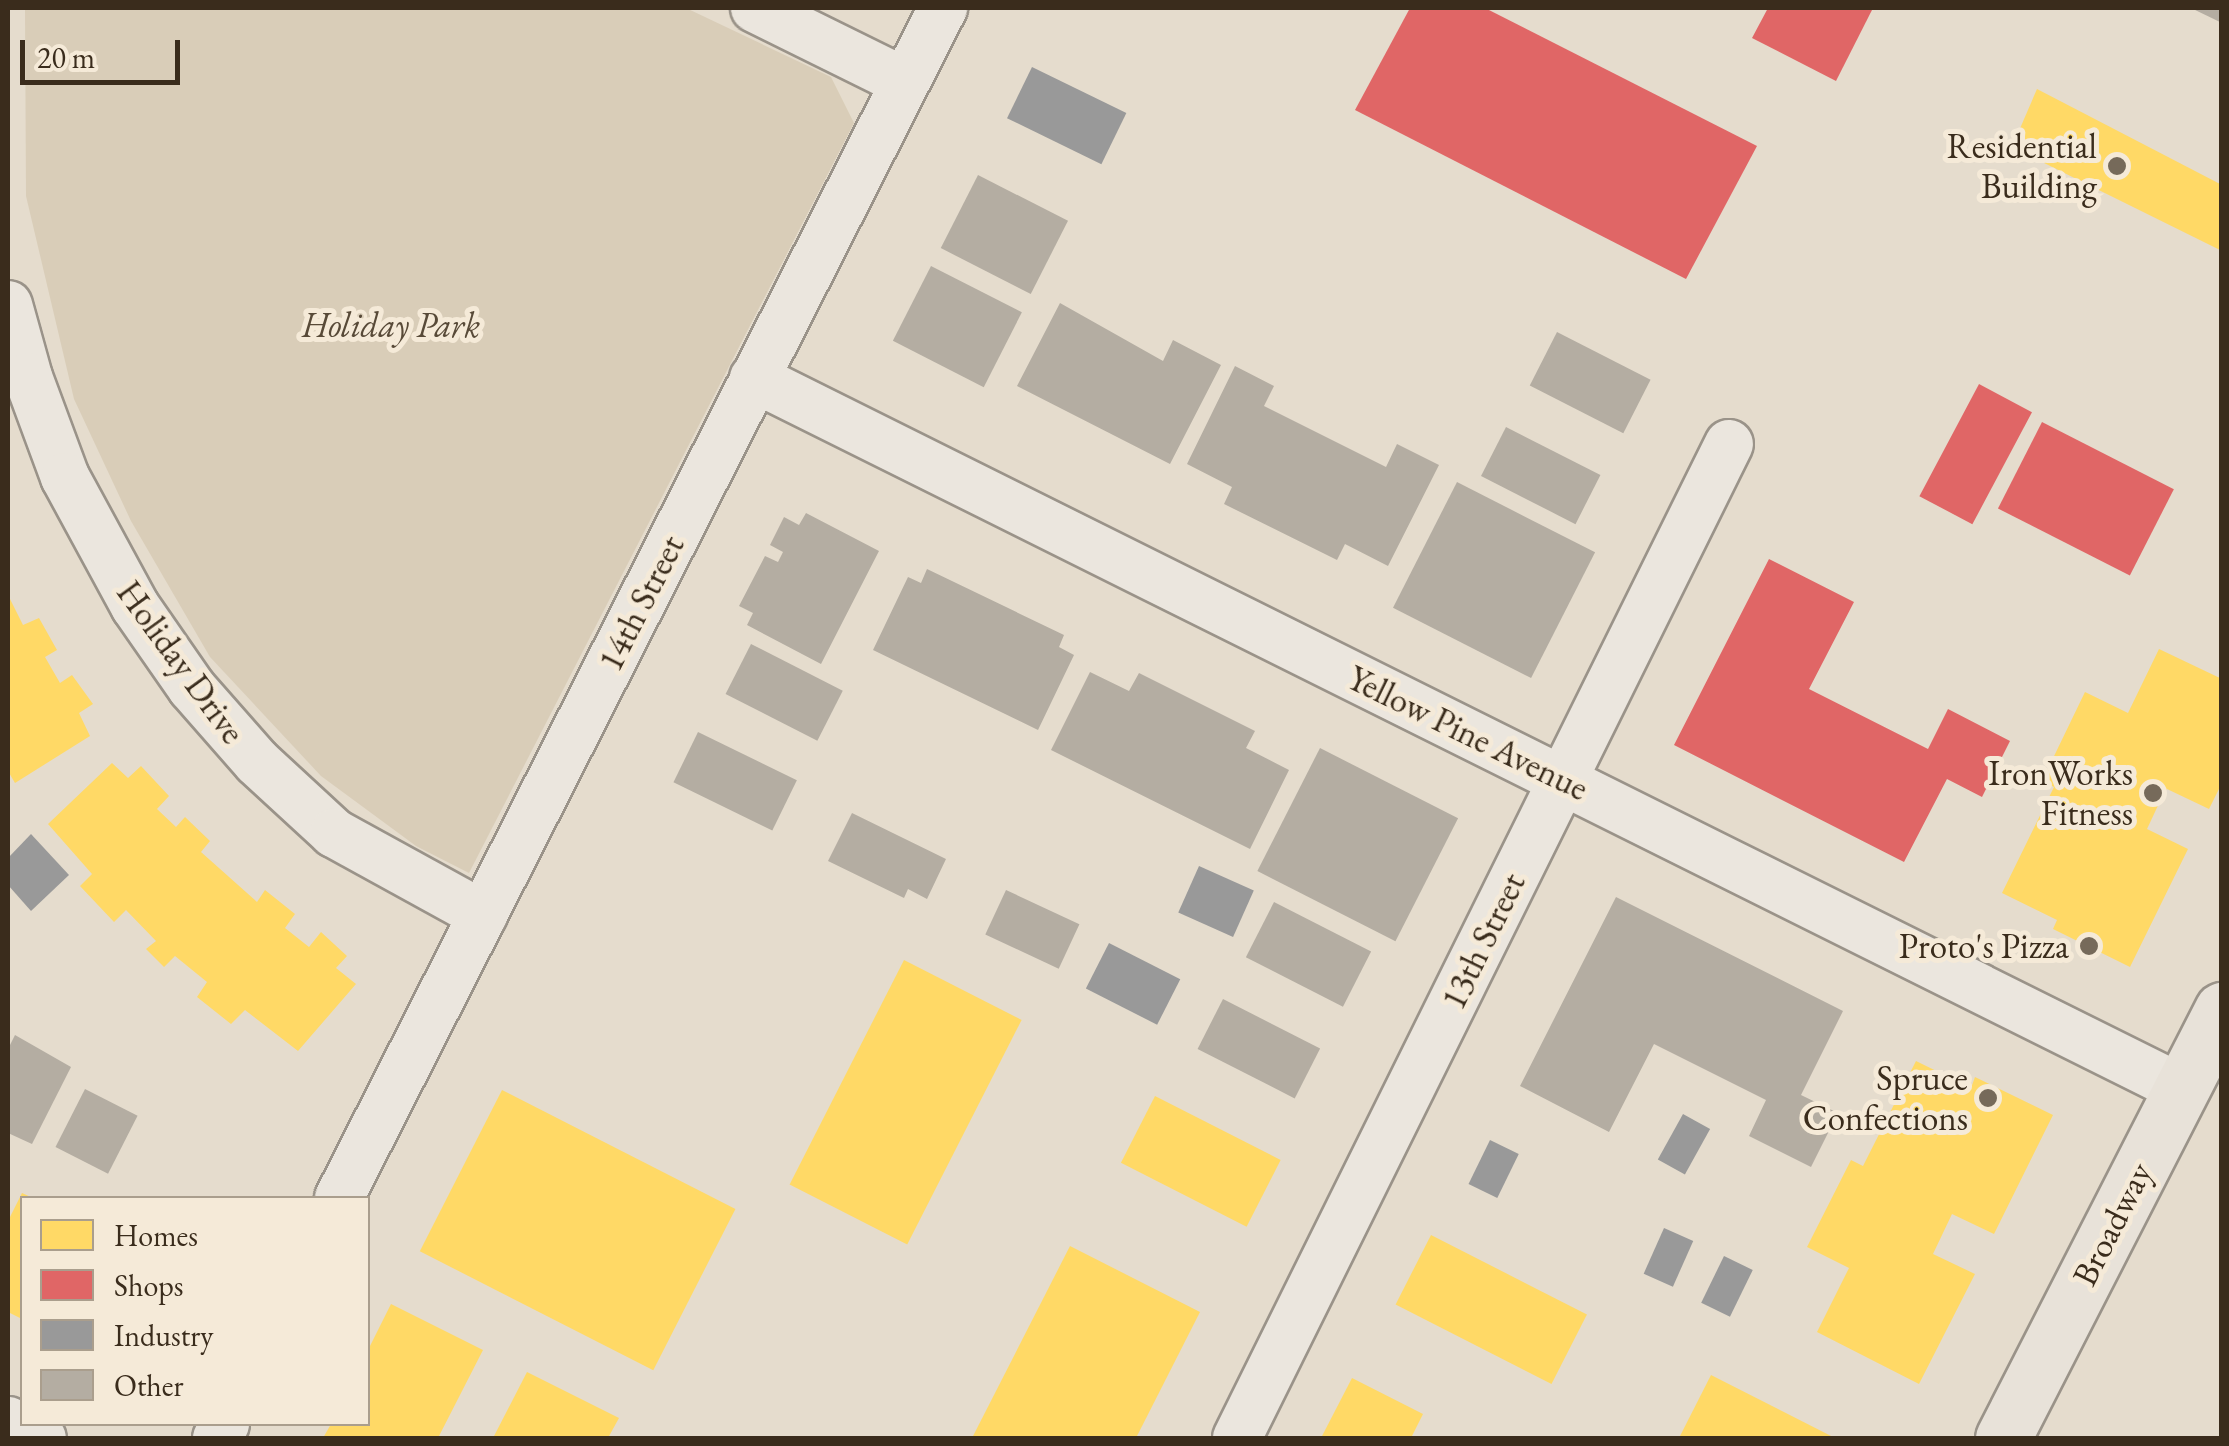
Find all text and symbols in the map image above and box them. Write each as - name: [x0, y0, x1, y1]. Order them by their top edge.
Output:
- scale bar: [25, 20, 185, 82]
- text: 20 m: [37, 38, 95, 77]
- place label: Residential Building: [1947, 125, 2097, 207]
- marker: Residential Building: [2106, 155, 2128, 177]
- park label: Holiday Park: [302, 304, 480, 346]
- street label: 14th Street: [589, 528, 693, 678]
- street label: Holiday Drive: [108, 573, 254, 751]
- street label: Yellow Pine Avenue: [1341, 657, 1595, 809]
- place label: IronWorks Fitness: [1988, 752, 2133, 834]
- marker: IronWorks Fitness: [2142, 782, 2164, 804]
- street label: 13th Street: [1432, 866, 1534, 1016]
- place label: Proto's Pizza: [1899, 925, 2069, 967]
- marker: Proto's Pizza: [2078, 935, 2100, 957]
- place label: Spruce Confections: [1803, 1057, 1968, 1139]
- marker: Spruce Confections: [1977, 1087, 1999, 1109]
- street label: Broadway: [2063, 1155, 2161, 1293]
- legend: [20, 1196, 370, 1426]
- text: Homes: [114, 1216, 198, 1255]
- text: Shops: [114, 1266, 184, 1305]
- text: Industry: [114, 1316, 213, 1355]
- text: Other: [114, 1366, 183, 1405]

